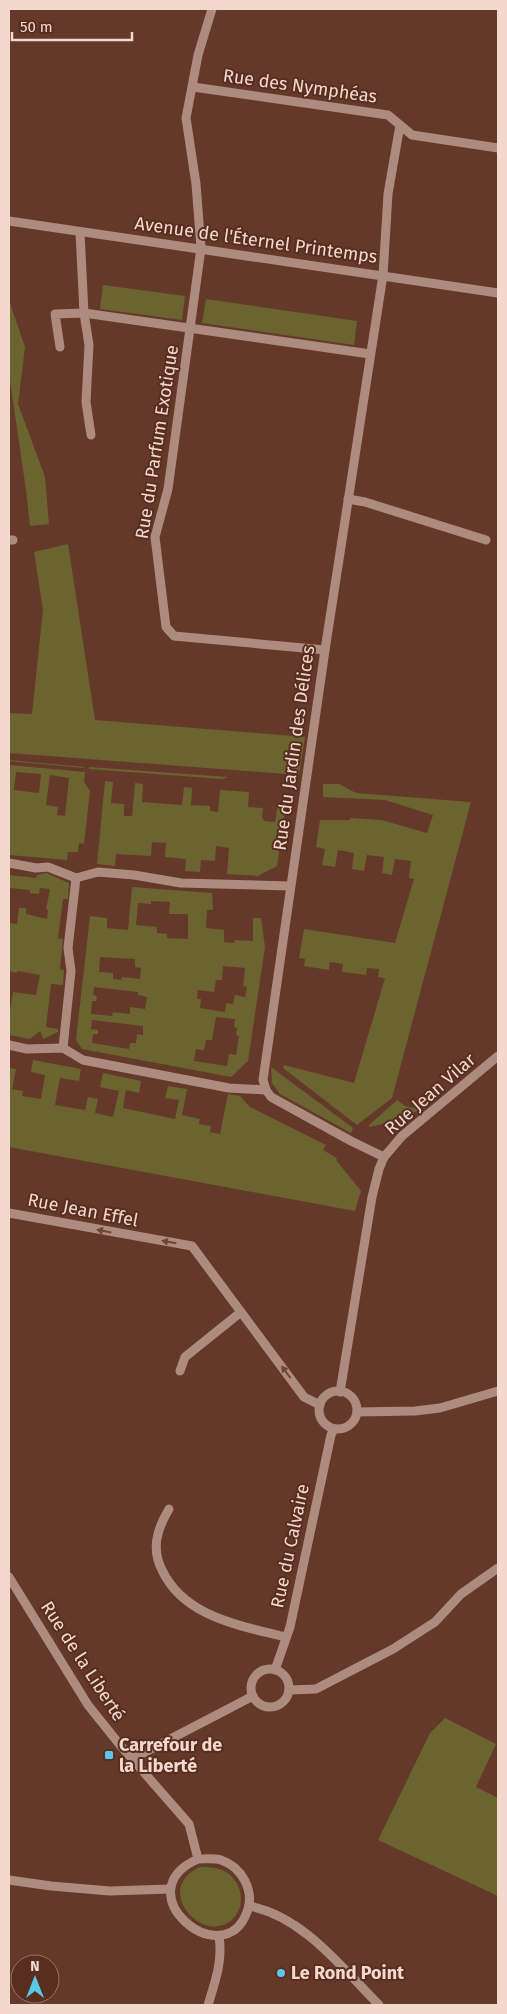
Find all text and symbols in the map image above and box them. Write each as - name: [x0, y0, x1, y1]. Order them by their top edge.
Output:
- scale bar: [12, 10, 132, 42]
- text: 50 m: [20, 18, 53, 36]
- street label: Rue des Nymphéas: [222, 64, 378, 108]
- street label: Avenue de l'Éternel Printemps: [133, 211, 379, 268]
- street label: Rue du Parfum Exotique: [131, 343, 183, 541]
- street label: Rue du Jardin des Délices: [269, 644, 319, 852]
- street label: Rue Jean Vilar: [380, 1049, 480, 1139]
- street label: Rue Jean Effel: [26, 1188, 140, 1232]
- one-way arrow: [96, 1226, 112, 1234]
- one-way arrow: [161, 1238, 177, 1246]
- one-way arrow: [280, 1366, 291, 1379]
- street label: Rue du Calvaire: [266, 1482, 314, 1610]
- street label: Rue de la Liberté: [36, 1597, 130, 1725]
- place label: Carrefour de la Liberté: [119, 1734, 222, 1777]
- marker: Carrefour de la Liberté: [103, 1749, 115, 1761]
- north arrow: [10, 1954, 60, 2004]
- text: N: [30, 1958, 40, 1975]
- place label: Le Rond Point: [291, 1962, 405, 1984]
- marker: Le Rond Point: [275, 1967, 287, 1979]

